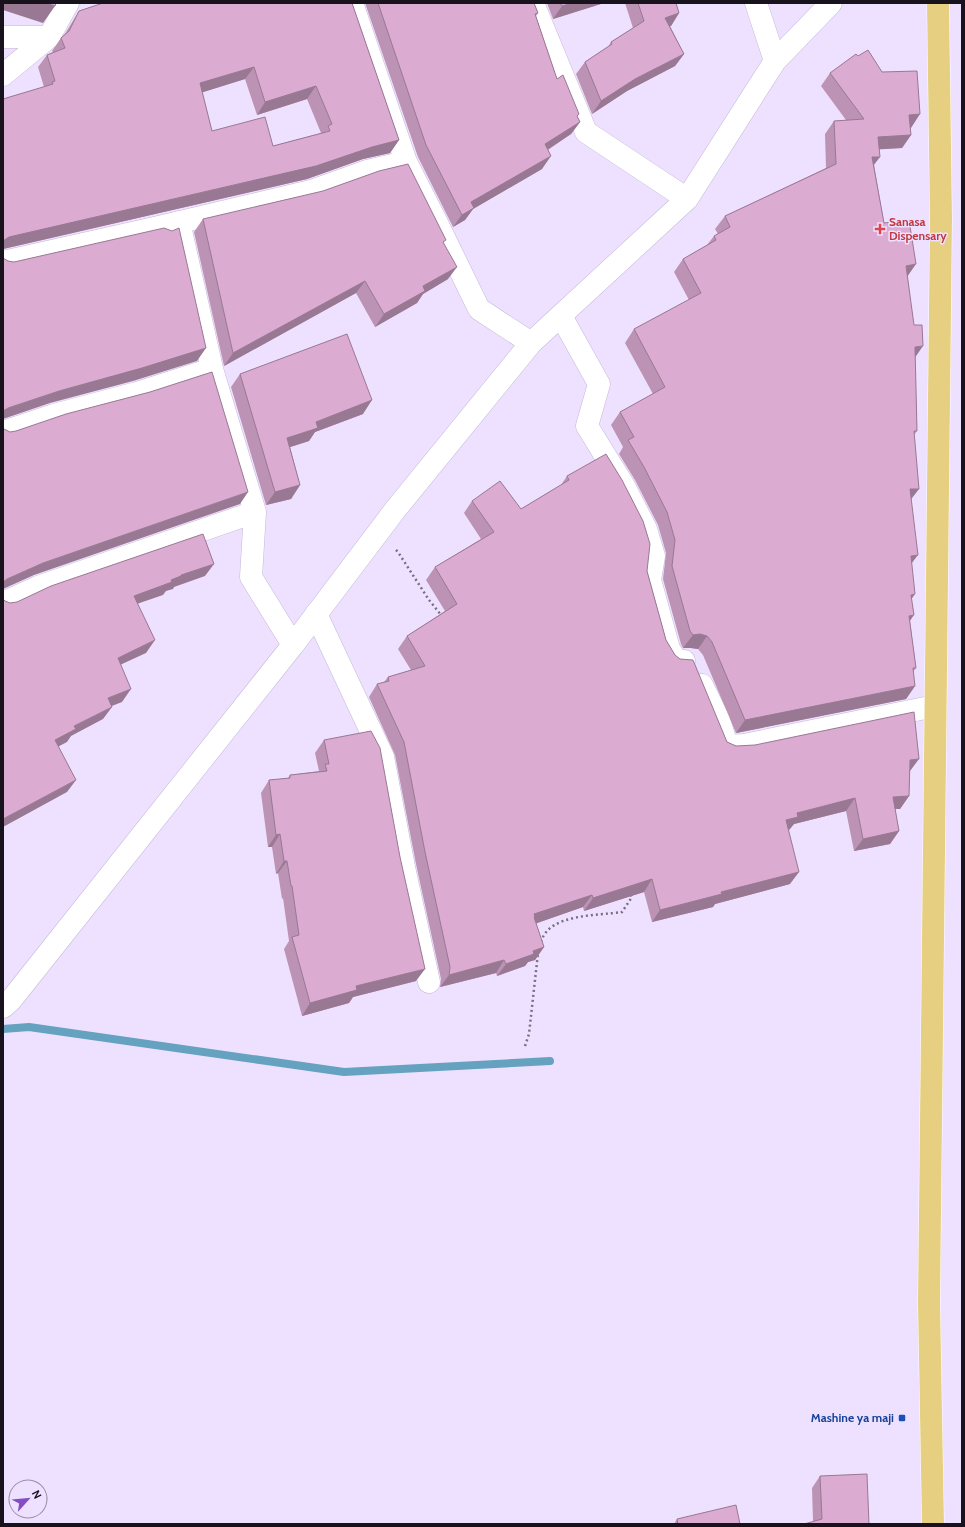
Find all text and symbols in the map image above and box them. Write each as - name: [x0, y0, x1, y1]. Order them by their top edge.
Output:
- place label: Sanasa Dispensary: [889, 214, 947, 243]
- marker: Sanasa Dispensary: [874, 223, 886, 235]
- place label: Mashine ya maji: [811, 1410, 894, 1425]
- marker: Mashine ya maji: [897, 1413, 907, 1423]
- north arrow: [8, 1479, 48, 1519]
- text: N: [29, 1488, 45, 1501]

